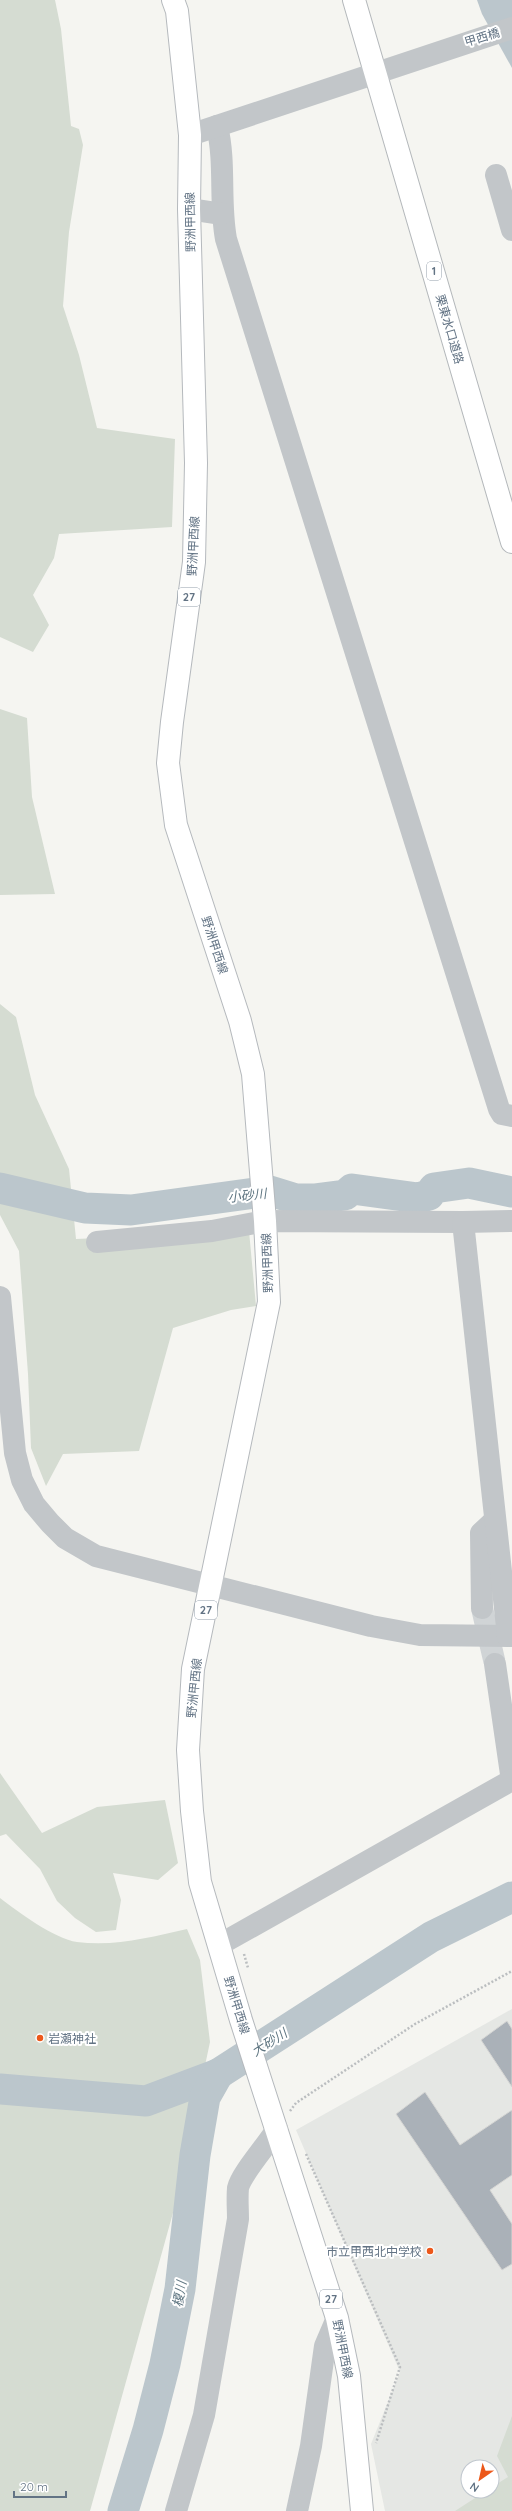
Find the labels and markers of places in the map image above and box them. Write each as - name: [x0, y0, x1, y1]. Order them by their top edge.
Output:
- place label: 岩瀬神社: [48, 2031, 96, 2046]
- marker: 岩瀬神社: [35, 2033, 45, 2043]
- place label: 市立甲西北中学校: [326, 2244, 422, 2259]
- marker: 市立甲西北中学校: [425, 2246, 435, 2256]

